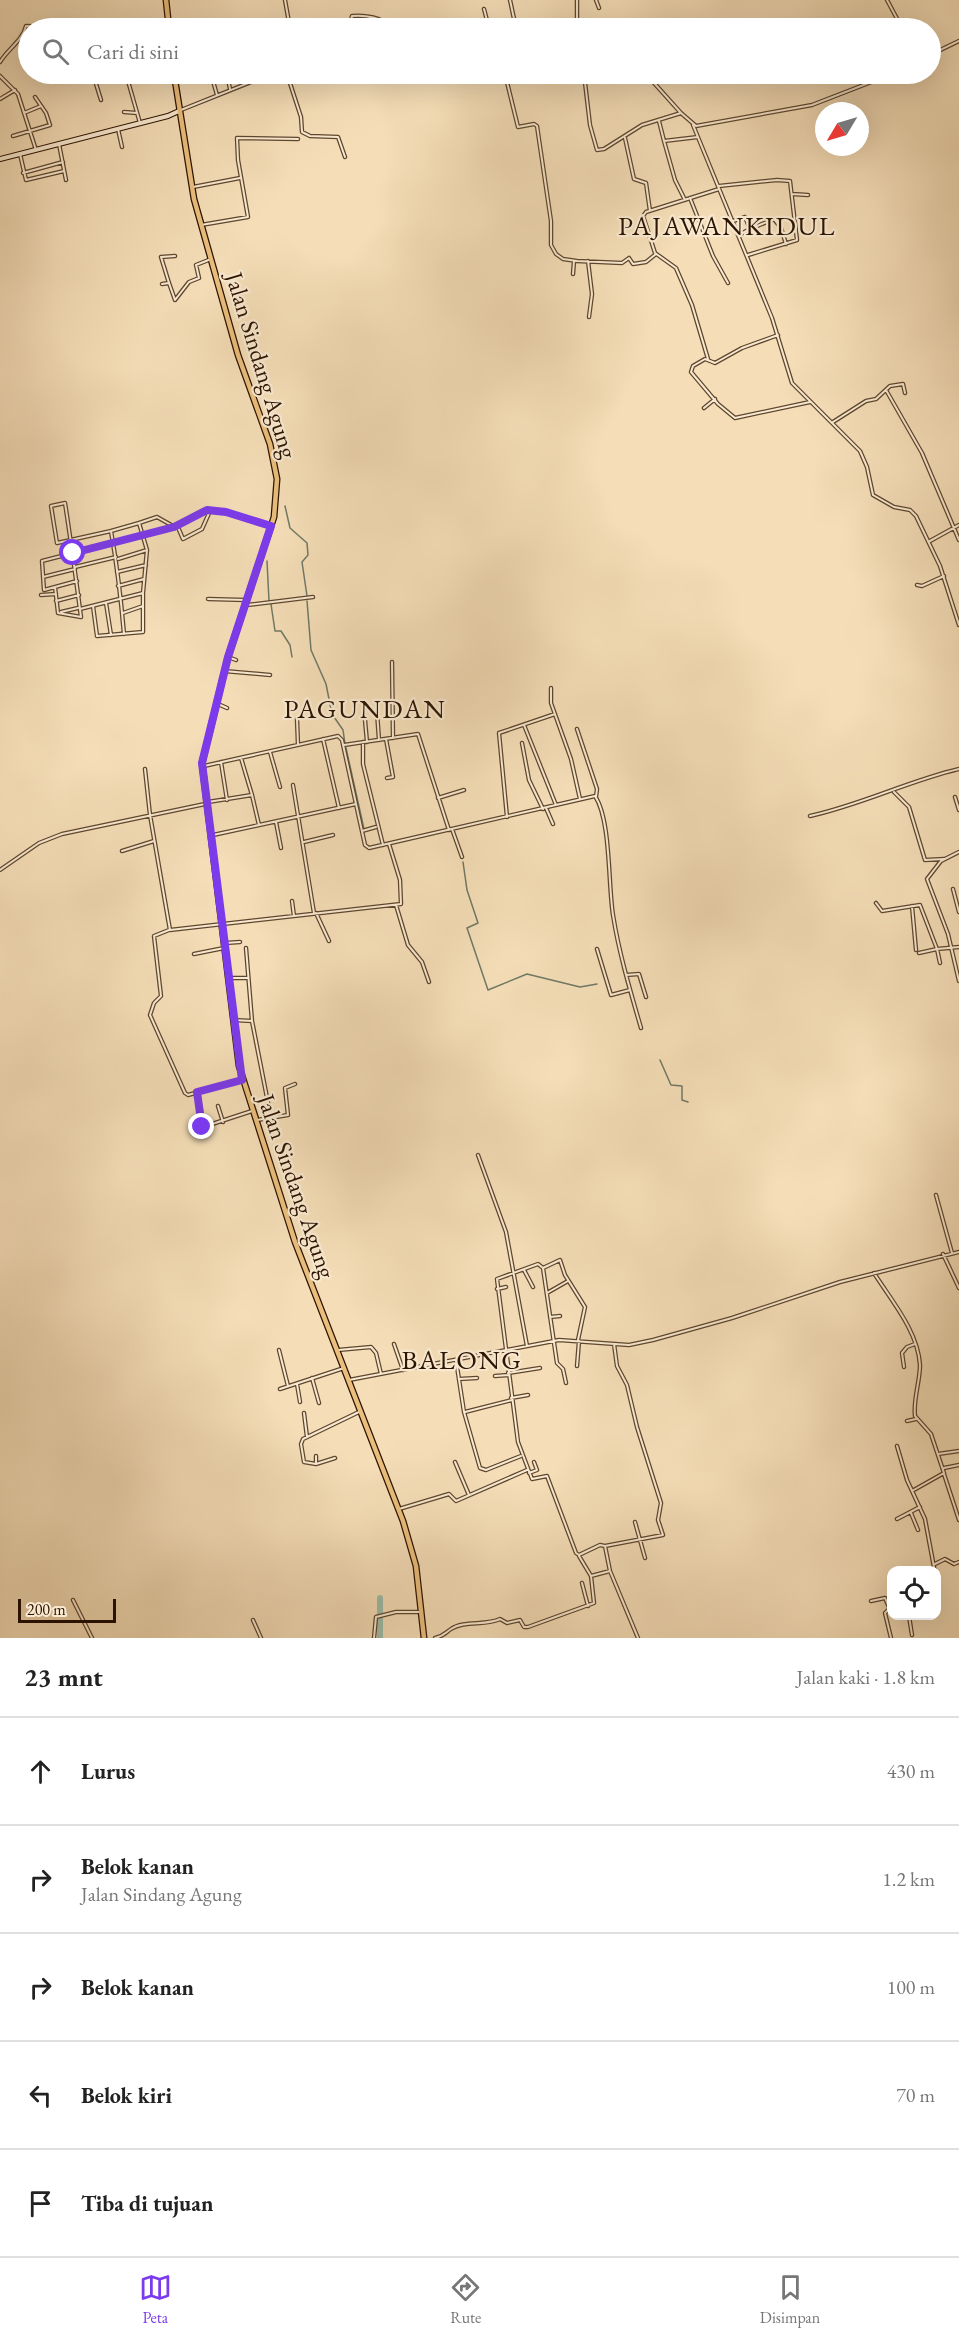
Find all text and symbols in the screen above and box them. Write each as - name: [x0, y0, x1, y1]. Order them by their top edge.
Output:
- search box: [18, 18, 941, 84]
- icon: search: [39, 35, 72, 68]
- text: Cari di sini: [87, 37, 179, 66]
- north arrow: [815, 102, 869, 156]
- district label: PAJAWANKIDUL: [618, 208, 836, 243]
- street label: Jalan Sindang Agung: [218, 266, 305, 462]
- route start: [59, 539, 85, 565]
- district label: PAGUNDAN: [284, 691, 446, 726]
- street label: Jalan Sindang Agung: [250, 1088, 343, 1283]
- route end: [188, 1113, 214, 1139]
- district label: BALONG: [402, 1342, 522, 1377]
- map controls: [887, 1566, 941, 1620]
- button: locate: [887, 1566, 941, 1620]
- scale bar: [18, 1596, 116, 1624]
- text: 200 m: [27, 1599, 66, 1620]
- text: 23 mnt: [24, 1660, 103, 1694]
- text: Jalan kaki · 1.8 km: [797, 1664, 935, 1690]
- icon: ahead: [24, 1755, 57, 1788]
- text: Lurus: [81, 1757, 135, 1786]
- text: 430 m: [887, 1758, 935, 1784]
- text: Belok kanan: [81, 1852, 194, 1881]
- icon: right: [24, 1863, 57, 1896]
- text: 1.2 km: [882, 1866, 935, 1892]
- text: Jalan Sindang Agung: [81, 1881, 242, 1907]
- icon: right: [24, 1971, 57, 2004]
- text: Belok kanan: [81, 1973, 194, 2002]
- text: 100 m: [887, 1974, 935, 2000]
- icon: left: [24, 2079, 57, 2112]
- text: Belok kiri: [81, 2081, 172, 2110]
- text: 70 m: [896, 2082, 935, 2108]
- icon: arrive: [24, 2187, 57, 2220]
- text: Tiba di tujuan: [81, 2189, 213, 2218]
- tab: Peta: [139, 2271, 172, 2328]
- tab: Rute: [449, 2271, 482, 2328]
- tab: Disimpan: [760, 2271, 820, 2328]

